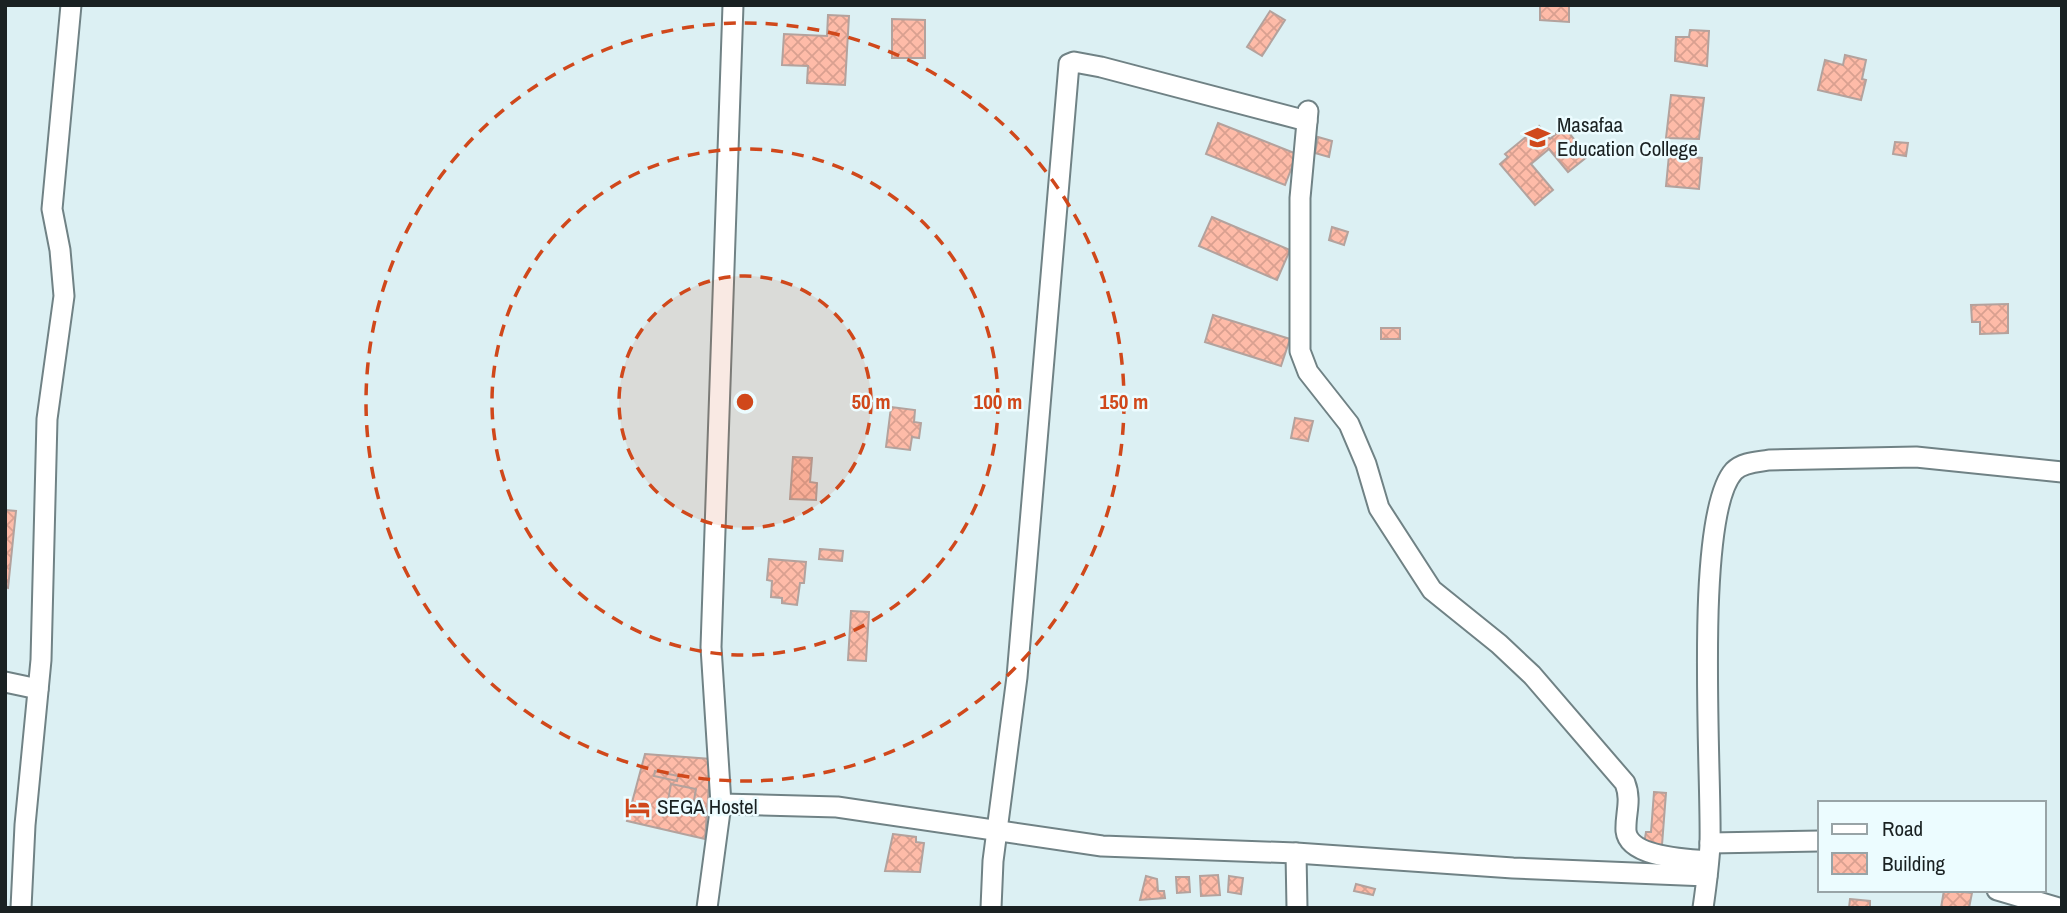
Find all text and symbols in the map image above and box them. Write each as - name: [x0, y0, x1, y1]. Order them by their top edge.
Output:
- place label: Masafaa Education College: [1557, 110, 1698, 163]
- school or university icon: Masafaa Education College: [1523, 123, 1551, 151]
- text: 50 m: [851, 387, 891, 416]
- text: 100 m: [974, 387, 1022, 416]
- text: 150 m: [1100, 387, 1148, 416]
- centre of rings: [733, 390, 757, 414]
- place label: SEGA Hostel: [657, 792, 758, 821]
- hotel icon: SEGA Hostel: [623, 793, 651, 821]
- legend: [1818, 801, 2046, 892]
- text: Road: [1882, 814, 1923, 843]
- text: Building: [1882, 849, 1946, 878]

